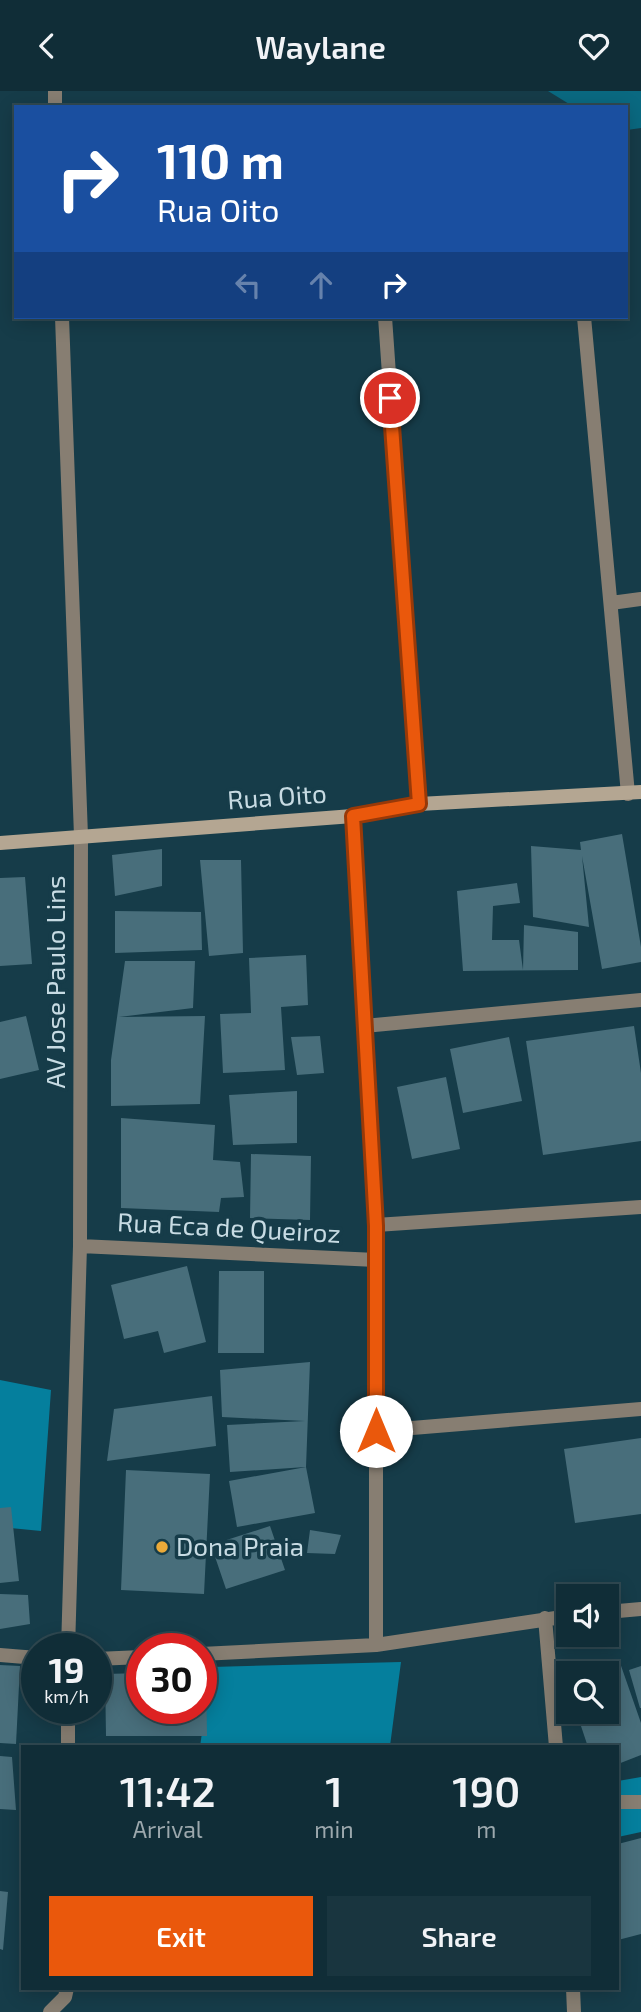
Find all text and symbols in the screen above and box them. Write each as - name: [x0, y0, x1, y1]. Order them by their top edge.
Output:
- icon: back: [28, 27, 66, 65]
- text: Waylane: [255, 27, 386, 65]
- icon: heart: [575, 27, 613, 65]
- text: 110 m: [157, 130, 284, 189]
- icon: right: [42, 133, 133, 224]
- text: Rua Oito: [157, 190, 279, 228]
- icon: left: [229, 266, 267, 304]
- icon: ahead: [302, 266, 340, 304]
- icon: right: [375, 266, 413, 304]
- pin: [360, 368, 420, 428]
- icon: arrive: [371, 379, 409, 417]
- street label: Rua Oito: [226, 777, 328, 814]
- street label: AV Jose Paulo Lins: [39, 875, 70, 1089]
- street label: Rua Eca de Queiroz: [117, 1205, 342, 1248]
- position arrow: [339, 1394, 413, 1468]
- place label: Dona Praia: [176, 1530, 304, 1561]
- marker: Dona Praia: [154, 1539, 170, 1555]
- map controls: [556, 1584, 619, 1724]
- button: sound: [556, 1584, 619, 1647]
- speed limit sign: 30: [126, 1633, 217, 1724]
- text: 19: [49, 1648, 84, 1690]
- button: search: [556, 1661, 619, 1724]
- text: km/h: [44, 1685, 89, 1707]
- text: 11:42: [120, 1765, 216, 1815]
- text: 1: [325, 1765, 343, 1815]
- text: 190: [452, 1765, 520, 1815]
- text: Arrival: [133, 1815, 203, 1843]
- text: min: [314, 1815, 354, 1843]
- text: m: [476, 1815, 496, 1843]
- button: Exit: [49, 1896, 313, 1976]
- button: Share: [327, 1896, 591, 1976]

